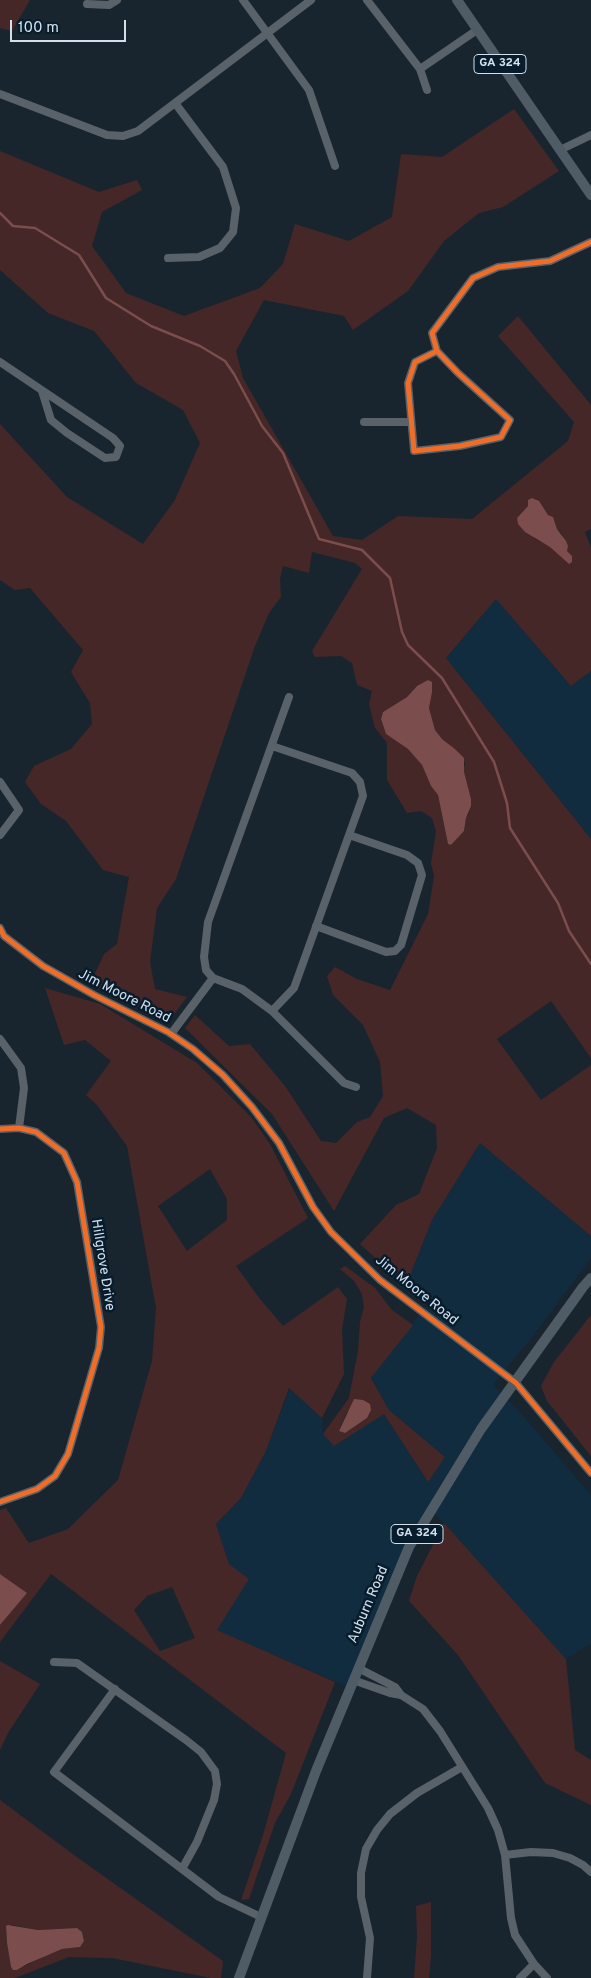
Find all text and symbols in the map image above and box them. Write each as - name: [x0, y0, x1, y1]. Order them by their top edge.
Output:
- scale bar: [12, 10, 129, 42]
- text: 100 m: [18, 19, 59, 38]
- road number: GA 324: [474, 54, 526, 74]
- street label: Jim Moore Road: [75, 966, 173, 1028]
- street label: Hillgrove Drive: [86, 1218, 118, 1312]
- street label: Jim Moore Road: [371, 1252, 461, 1330]
- road number: GA 324: [391, 1525, 443, 1544]
- street label: Auburn Road: [345, 1564, 393, 1646]

